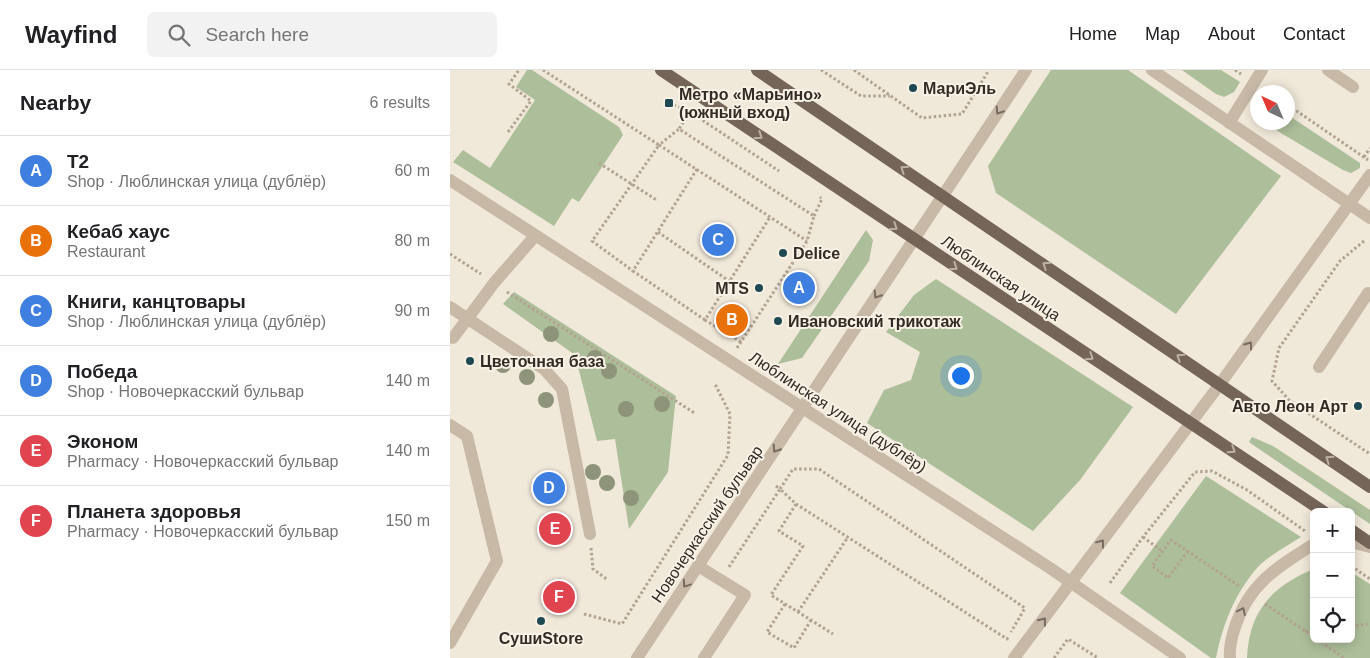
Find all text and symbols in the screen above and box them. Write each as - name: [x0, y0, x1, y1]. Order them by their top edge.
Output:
- search box: [147, 12, 497, 57]
- text: Wayfind: [25, 21, 117, 48]
- icon: search: [165, 21, 193, 49]
- text: Search here: [205, 24, 309, 45]
- text: Home: [1069, 24, 1117, 44]
- text: Map: [1145, 24, 1180, 44]
- text: About: [1208, 24, 1255, 44]
- text: Contact: [1283, 24, 1345, 44]
- place label: МариЭль: [923, 80, 996, 97]
- marker: МариЭль: [907, 82, 919, 94]
- north arrow: [1250, 85, 1295, 130]
- place label: Метро «Марьино» (южный вход): [679, 86, 822, 121]
- text: Nearby: [20, 91, 91, 114]
- text: 6 results: [370, 94, 430, 111]
- marker: Метро «Марьино» (южный вход): [663, 97, 675, 109]
- one-way arrow: [996, 106, 1006, 115]
- one-way arrow: [754, 130, 763, 139]
- text: T2: [67, 151, 89, 172]
- text: A: [30, 162, 42, 179]
- text: 60 m: [394, 162, 430, 179]
- one-way arrow: [900, 165, 909, 175]
- text: Shop · Люблинская улица (дублёр): [67, 173, 326, 190]
- text: Кебаб хаус: [67, 221, 170, 242]
- pin: C: [702, 221, 734, 259]
- one-way arrow: [889, 221, 898, 230]
- text: B: [30, 232, 42, 249]
- text: 80 m: [394, 232, 430, 249]
- street label: Люблинская улица: [938, 232, 1064, 324]
- text: Restaurant: [67, 243, 145, 260]
- place label: Delice: [793, 245, 840, 262]
- marker: Delice: [777, 247, 789, 259]
- one-way arrow: [948, 261, 958, 270]
- one-way arrow: [1042, 262, 1052, 271]
- pin: A: [783, 269, 815, 307]
- place label: MTS: [715, 280, 749, 297]
- marker: MTS: [753, 282, 765, 294]
- one-way arrow: [874, 289, 883, 299]
- text: Книги, канцтовары: [67, 291, 246, 312]
- pin: B: [716, 301, 748, 339]
- text: C: [30, 302, 42, 319]
- text: 90 m: [394, 302, 430, 319]
- text: Shop · Люблинская улица (дублёр): [67, 313, 326, 330]
- place label: Ивановский трикотаж: [788, 313, 961, 330]
- marker: Ивановский трикотаж: [772, 315, 784, 327]
- one-way arrow: [1243, 342, 1251, 351]
- street label: Люблинская улица (дублёр): [746, 348, 930, 476]
- one-way arrow: [1084, 351, 1093, 360]
- place label: Цветочная база: [480, 353, 604, 370]
- one-way arrow: [1176, 354, 1186, 363]
- marker: Цветочная база: [464, 355, 476, 367]
- text: Победа: [67, 361, 137, 382]
- your location: [948, 363, 974, 389]
- text: D: [30, 372, 42, 389]
- text: 140 m: [386, 372, 430, 389]
- text: Shop · Новочеркасский бульвар: [67, 383, 304, 400]
- place label: Авто Леон Арт: [1232, 398, 1348, 415]
- marker: Авто Леон Арт: [1352, 400, 1364, 412]
- text: Эконом: [67, 431, 138, 452]
- text: E: [31, 442, 41, 459]
- text: 140 m: [386, 442, 430, 459]
- street label: Новочеркасский бульвар: [648, 442, 766, 606]
- one-way arrow: [773, 443, 783, 452]
- one-way arrow: [1227, 443, 1236, 453]
- text: Pharmacy · Новочеркасский бульвар: [67, 453, 339, 470]
- one-way arrow: [1326, 456, 1335, 466]
- pin: D: [533, 469, 565, 507]
- text: Планета здоровья: [67, 501, 241, 522]
- map controls: [1310, 508, 1355, 643]
- button: +: [1310, 508, 1355, 553]
- pin: E: [539, 510, 571, 548]
- text: F: [31, 512, 41, 529]
- text: 150 m: [386, 512, 430, 529]
- text: Pharmacy · Новочеркасский бульвар: [67, 523, 339, 540]
- one-way arrow: [1095, 539, 1104, 549]
- button: −: [1310, 553, 1355, 598]
- pin: F: [543, 578, 575, 616]
- one-way arrow: [683, 578, 692, 588]
- button: locate: [1310, 598, 1355, 643]
- one-way arrow: [1235, 607, 1246, 616]
- marker: СушиStore: [535, 615, 547, 627]
- one-way arrow: [1038, 617, 1047, 626]
- place label: СушиStore: [499, 630, 583, 647]

